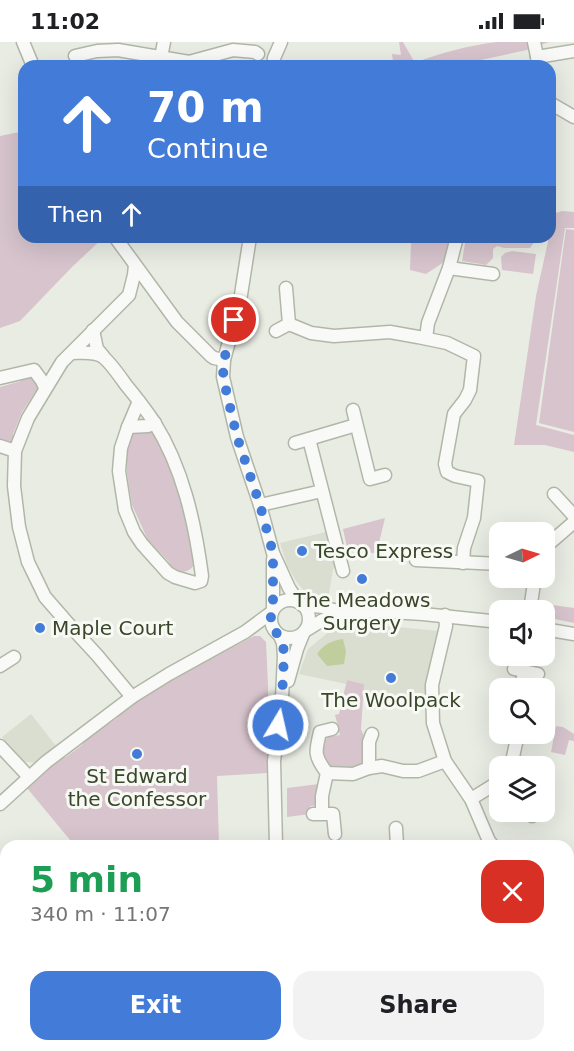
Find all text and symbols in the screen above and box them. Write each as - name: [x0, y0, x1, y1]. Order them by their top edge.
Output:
- text: 11:02: [30, 9, 100, 34]
- text: 70 m: [147, 83, 264, 132]
- icon: ahead: [48, 84, 126, 162]
- text: Continue: [147, 133, 268, 164]
- icon: ahead: [115, 198, 148, 231]
- text: Then: [48, 202, 103, 227]
- pin: [208, 294, 259, 345]
- icon: arrive: [217, 303, 250, 336]
- north arrow: [489, 522, 555, 588]
- map controls: [489, 522, 555, 822]
- place label: Tesco Express: [313, 539, 453, 563]
- marker: Tesco Express: [295, 544, 309, 558]
- marker: The Meadows Surgery: [355, 572, 369, 586]
- place label: The Meadows Surgery: [292, 588, 431, 635]
- button: sound: [489, 600, 555, 666]
- place label: Maple Court: [52, 616, 174, 640]
- marker: Maple Court: [33, 621, 47, 635]
- marker: The Woolpack: [384, 671, 398, 685]
- button: search: [489, 678, 555, 744]
- place label: The Woolpack: [320, 688, 461, 712]
- position arrow: [246, 693, 310, 757]
- marker: St Edward the Confessor: [130, 747, 144, 761]
- button: layers: [489, 756, 555, 822]
- place label: St Edward the Confessor: [68, 764, 207, 811]
- text: 5 min: [30, 859, 143, 900]
- button: close: [481, 860, 544, 923]
- text: 340 m · 11:07: [30, 902, 171, 926]
- button: Exit: [30, 971, 281, 1040]
- button: Share: [293, 971, 544, 1040]

